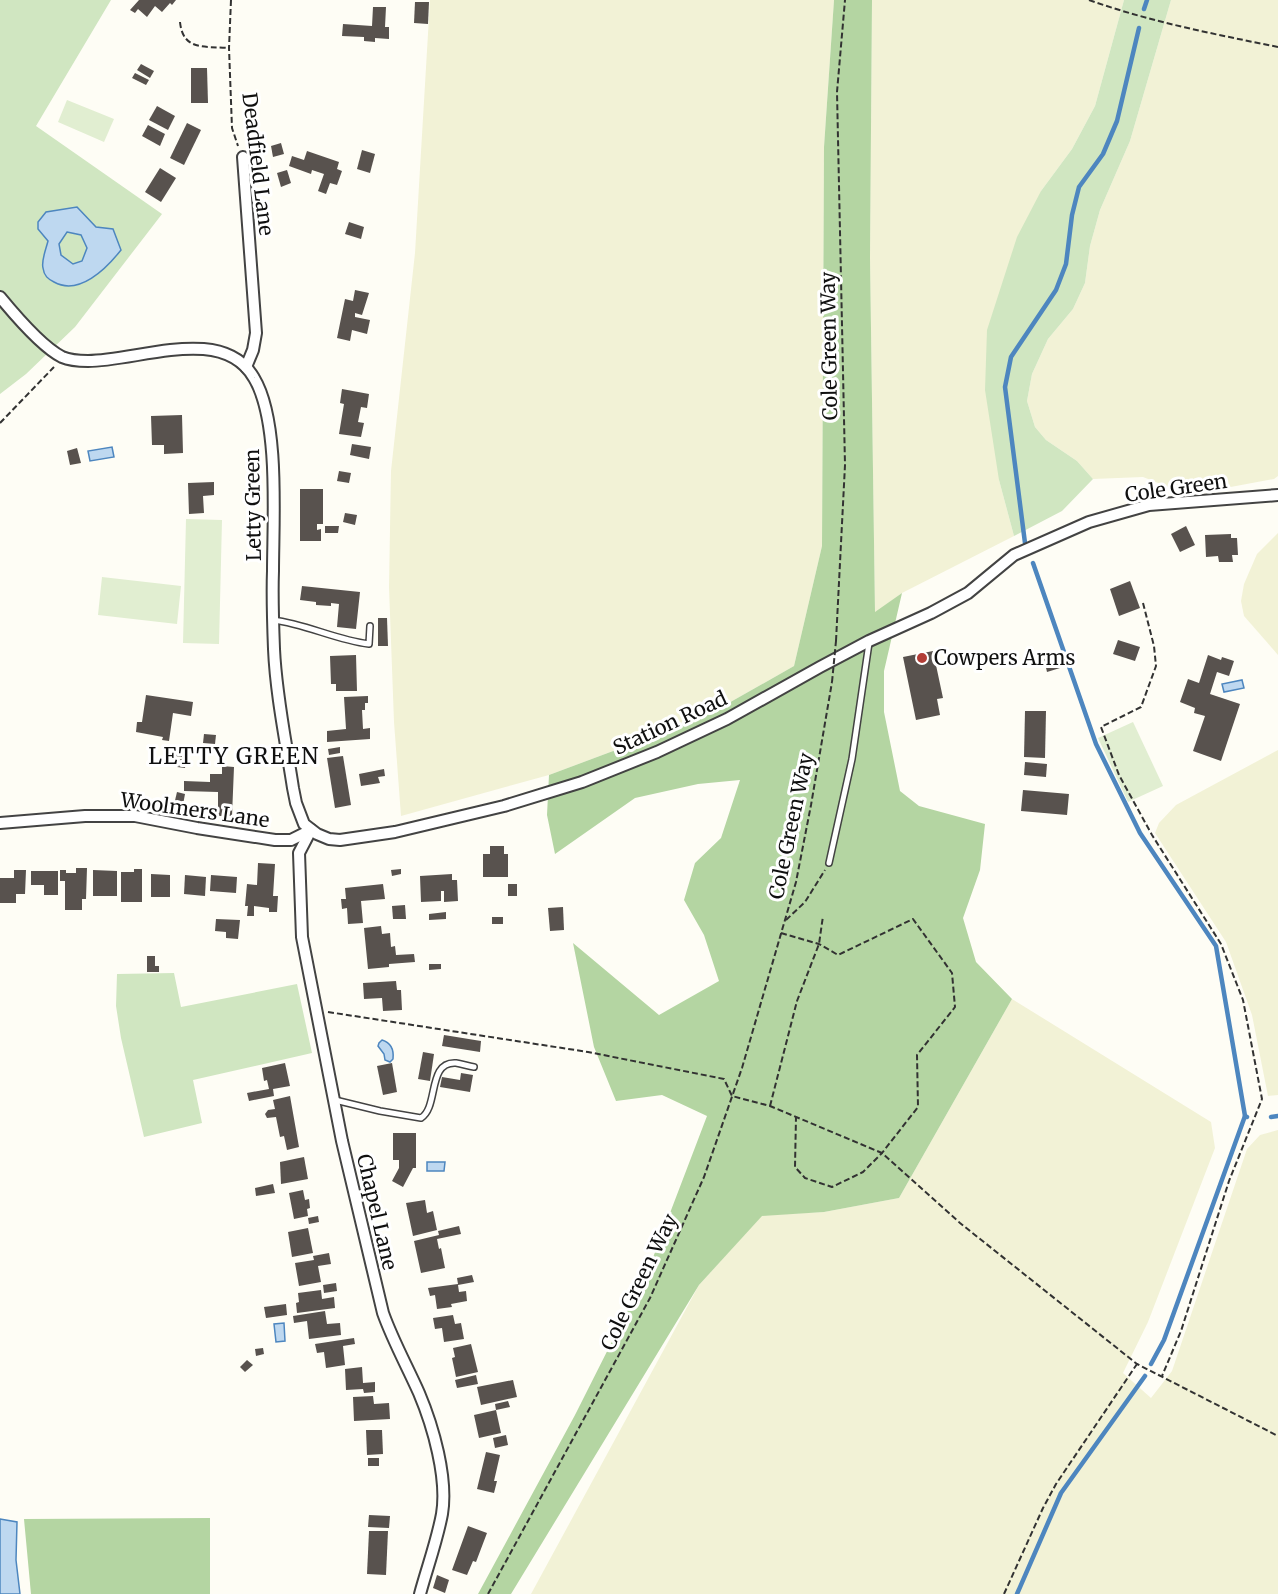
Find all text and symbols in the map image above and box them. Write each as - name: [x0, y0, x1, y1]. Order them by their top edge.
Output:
- street label: Deadfield Lane: [237, 91, 280, 237]
- street label: Cole Green Way: [815, 271, 842, 421]
- street label: Letty Green: [239, 449, 266, 561]
- street label: Cole Green: [1123, 468, 1229, 507]
- place label: Cowpers Arms: [934, 645, 1075, 670]
- marker: Cowpers Arms: [915, 651, 929, 665]
- street label: Station Road: [609, 685, 731, 760]
- district label: LETTY GREEN: [148, 742, 320, 770]
- street label: Cole Green Way: [763, 750, 818, 901]
- street label: Woolmers Lane: [118, 787, 271, 832]
- street label: Chapel Lane: [352, 1151, 403, 1272]
- street label: Cole Green Way: [595, 1209, 683, 1354]

